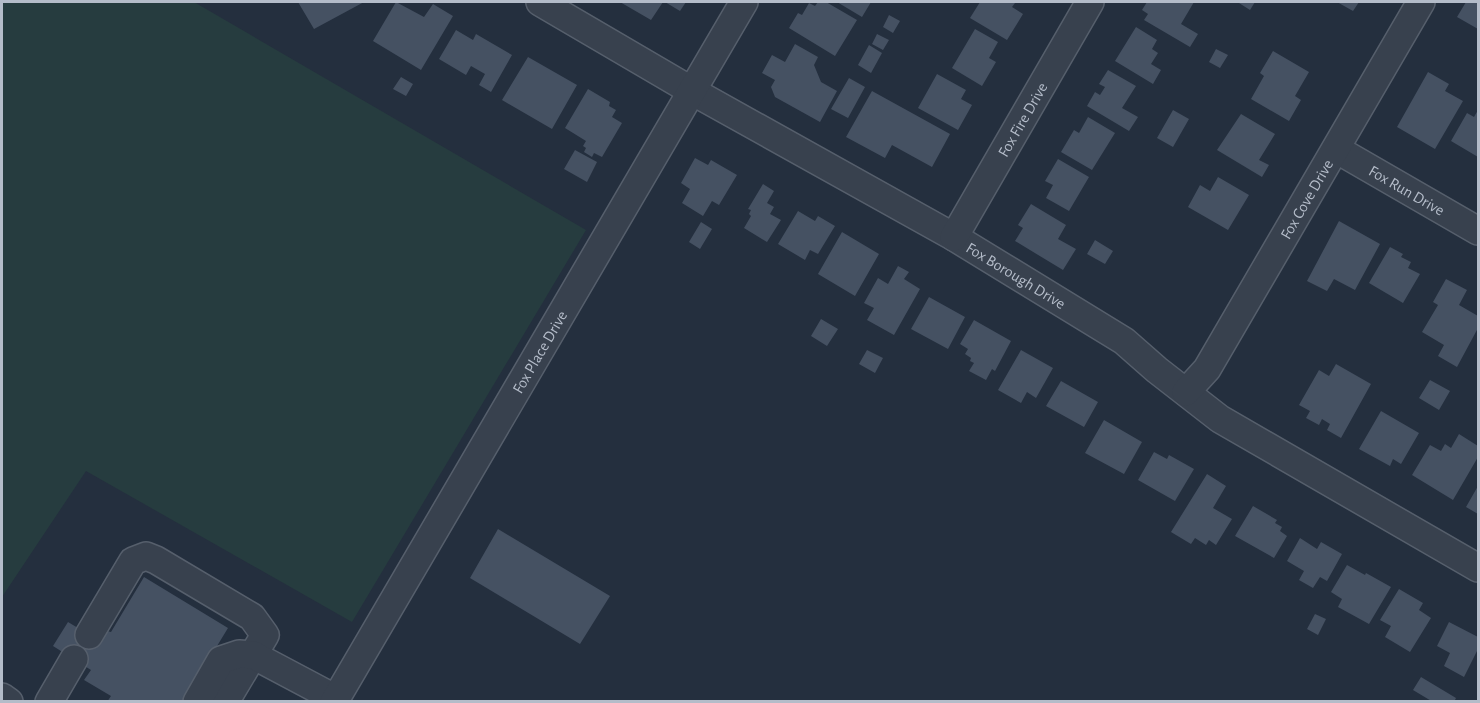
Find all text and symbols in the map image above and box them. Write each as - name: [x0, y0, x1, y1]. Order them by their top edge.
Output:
- street label: Fox Fire Drive: [995, 80, 1051, 160]
- street label: Fox Cove Drive: [1278, 157, 1336, 242]
- street label: Fox Run Drive: [1366, 163, 1447, 219]
- street label: Fox Borough Drive: [963, 240, 1068, 312]
- street label: Fox Place Drive: [510, 308, 570, 396]

